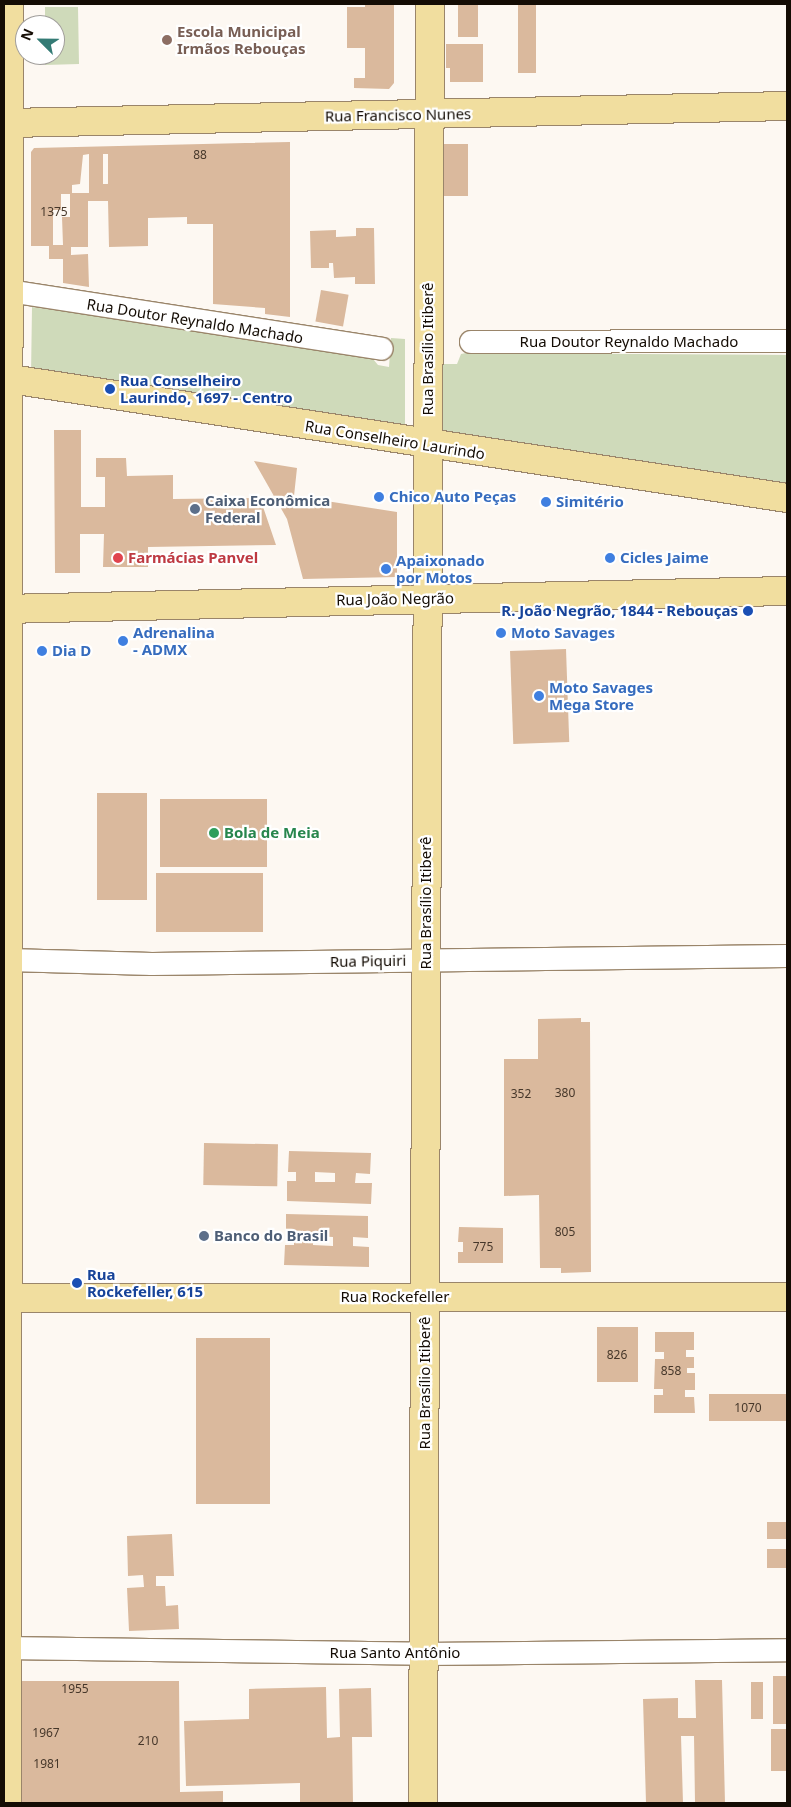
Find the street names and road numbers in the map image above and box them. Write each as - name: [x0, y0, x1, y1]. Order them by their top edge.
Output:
- street label: Rua Francisco Nunes: [325, 105, 471, 125]
- street label: Rua Brasílio Itiberê: [419, 282, 437, 416]
- street label: Rua Doutor Reynaldo Machado: [85, 295, 305, 347]
- street label: Rua Doutor Reynaldo Machado: [520, 333, 738, 351]
- street label: Rua Conselheiro Laurindo: [304, 417, 486, 463]
- street label: Rua João Negrão: [336, 589, 454, 609]
- street label: Rua Brasílio Itiberê: [417, 836, 435, 970]
- street label: Rua Piquiri: [330, 951, 406, 971]
- street label: Rua Rockefeller: [340, 1288, 450, 1306]
- street label: Rua Brasílio Itiberê: [416, 1316, 434, 1450]
- street label: Rua Santo Antônio: [330, 1644, 460, 1662]

